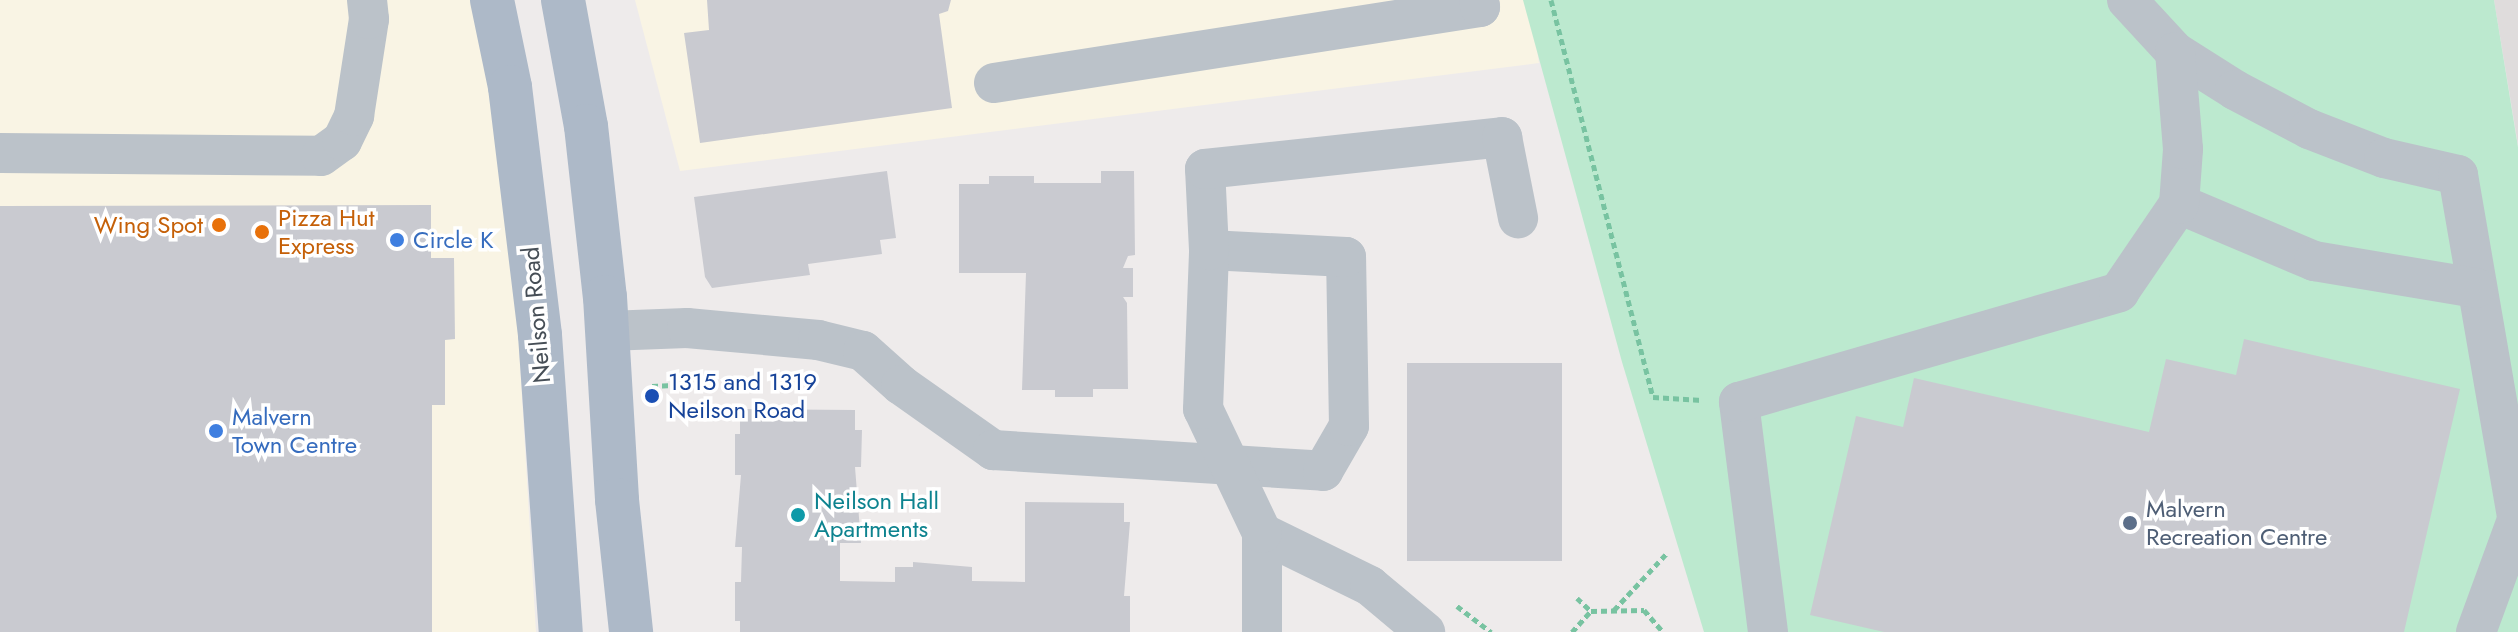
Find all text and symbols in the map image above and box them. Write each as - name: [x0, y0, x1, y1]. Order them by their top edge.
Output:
- place label: Pizza Hut Express: [278, 204, 374, 260]
- place label: Wing Spot: [94, 211, 203, 239]
- marker: Wing Spot: [210, 216, 228, 234]
- marker: Pizza Hut Express: [253, 223, 271, 241]
- place label: Circle K: [413, 226, 494, 254]
- marker: Circle K: [388, 231, 406, 249]
- street label: Neilson Road: [516, 245, 556, 385]
- place label: 1315 and 1319 Neilson Road: [668, 368, 817, 424]
- marker: 1315 and 1319 Neilson Road: [643, 387, 661, 405]
- place label: Malvern Town Centre: [232, 403, 357, 459]
- marker: Malvern Town Centre: [207, 422, 225, 440]
- place label: Neilson Hall Apartments: [814, 487, 939, 543]
- place label: Malvern Recreation Centre: [2146, 495, 2327, 551]
- marker: Neilson Hall Apartments: [789, 506, 807, 524]
- marker: Malvern Recreation Centre: [2121, 514, 2139, 532]

